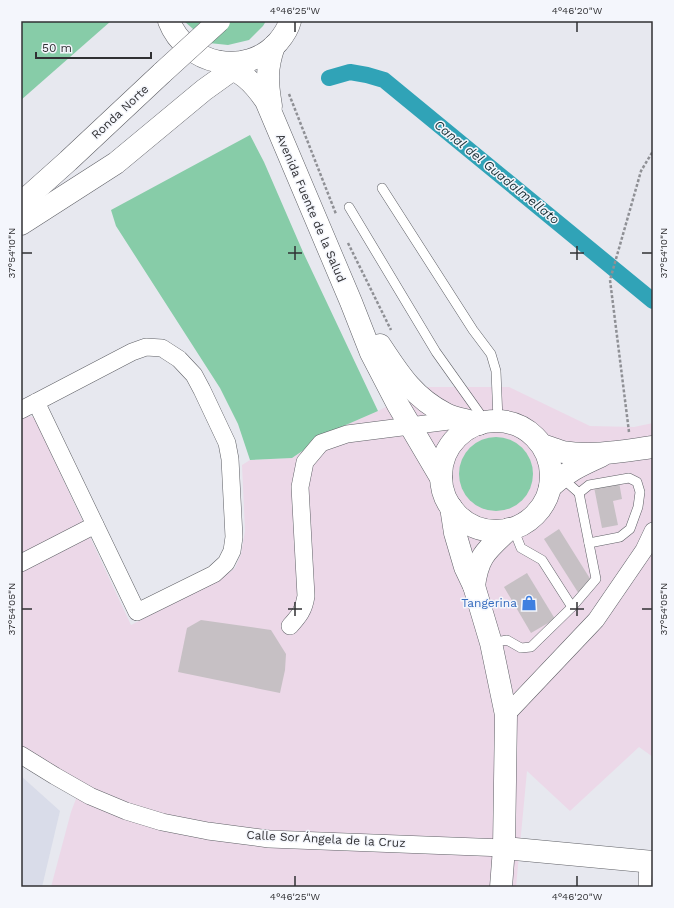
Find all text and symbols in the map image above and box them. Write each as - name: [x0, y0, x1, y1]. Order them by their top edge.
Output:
- text: 4°46'25"W: [270, 5, 321, 16]
- text: 4°46'20"W: [552, 5, 603, 16]
- scale bar: [36, 34, 151, 60]
- text: 50 m: [42, 41, 72, 55]
- street label: Ronda Norte: [89, 82, 152, 142]
- water label: Canal del Guadalmellato: [431, 117, 563, 227]
- street label: Avenida Fuente de la Salud: [273, 132, 349, 284]
- text: 37°54'10"N: [6, 228, 17, 278]
- text: 37°54'10"N: [658, 228, 669, 278]
- text: 37°54'05"N: [6, 583, 17, 635]
- text: 37°54'05"N: [658, 583, 669, 635]
- shop icon: Tangerina: [520, 594, 538, 612]
- place label: Tangerina: [461, 596, 517, 610]
- street label: Calle Sor Ángela de la Cruz: [246, 828, 406, 850]
- text: 4°46'25"W: [270, 891, 321, 902]
- text: 4°46'20"W: [552, 891, 603, 902]

